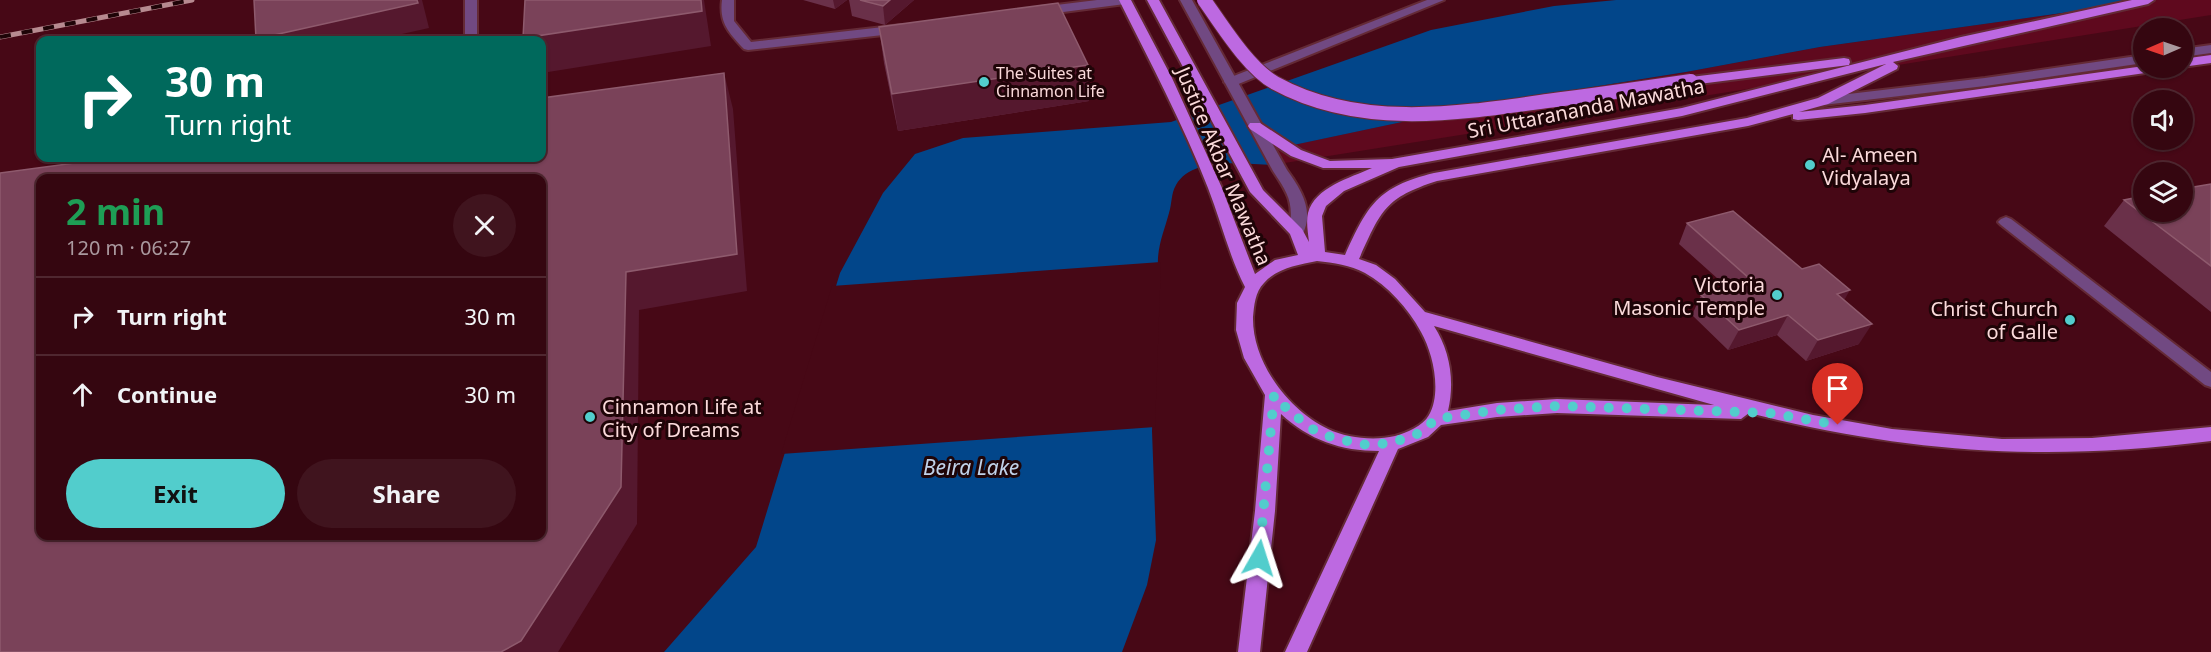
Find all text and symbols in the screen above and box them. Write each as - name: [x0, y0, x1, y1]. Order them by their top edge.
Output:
- north arrow: [2133, 18, 2193, 78]
- map controls: [2133, 18, 2193, 222]
- text: 30 m: [165, 52, 265, 109]
- icon: right: [66, 60, 144, 138]
- street label: Justice Akbar Mawatha: [1169, 61, 1278, 269]
- place label: The Suites at Cinnamon Life: [996, 62, 1105, 102]
- street label: Sri Uttarananda Mawatha: [1465, 72, 1707, 144]
- marker: The Suites at Cinnamon Life: [977, 75, 991, 89]
- button: sound: [2133, 90, 2193, 150]
- text: Turn right: [165, 106, 291, 143]
- place label: Al- Ameen Vidyalaya: [1822, 141, 1918, 191]
- marker: Al- Ameen Vidyalaya: [1803, 158, 1817, 172]
- button: layers: [2133, 162, 2193, 222]
- text: 2 min: [66, 187, 165, 236]
- button: close: [453, 194, 516, 257]
- text: 120 m · 06:27: [66, 234, 191, 261]
- place label: Victoria Masonic Temple: [1613, 271, 1765, 321]
- marker: Victoria Masonic Temple: [1770, 288, 1784, 302]
- place label: Christ Church of Galle: [1930, 295, 2058, 345]
- icon: right: [66, 300, 99, 333]
- text: Turn right: [117, 301, 227, 331]
- text: 30 m: [465, 301, 516, 331]
- marker: Christ Church of Galle: [2063, 313, 2077, 327]
- pin: [1812, 363, 1863, 425]
- icon: arrive: [1821, 372, 1854, 405]
- icon: ahead: [66, 378, 99, 411]
- text: Continue: [117, 379, 217, 409]
- text: 30 m: [465, 379, 516, 409]
- place label: Cinnamon Life at City of Dreams: [602, 393, 762, 443]
- marker: Cinnamon Life at City of Dreams: [583, 410, 597, 424]
- water label: Beira Lake: [923, 453, 1019, 481]
- button: Exit: [66, 459, 285, 528]
- button: Share: [297, 459, 516, 528]
- position arrow: [1227, 526, 1291, 590]

